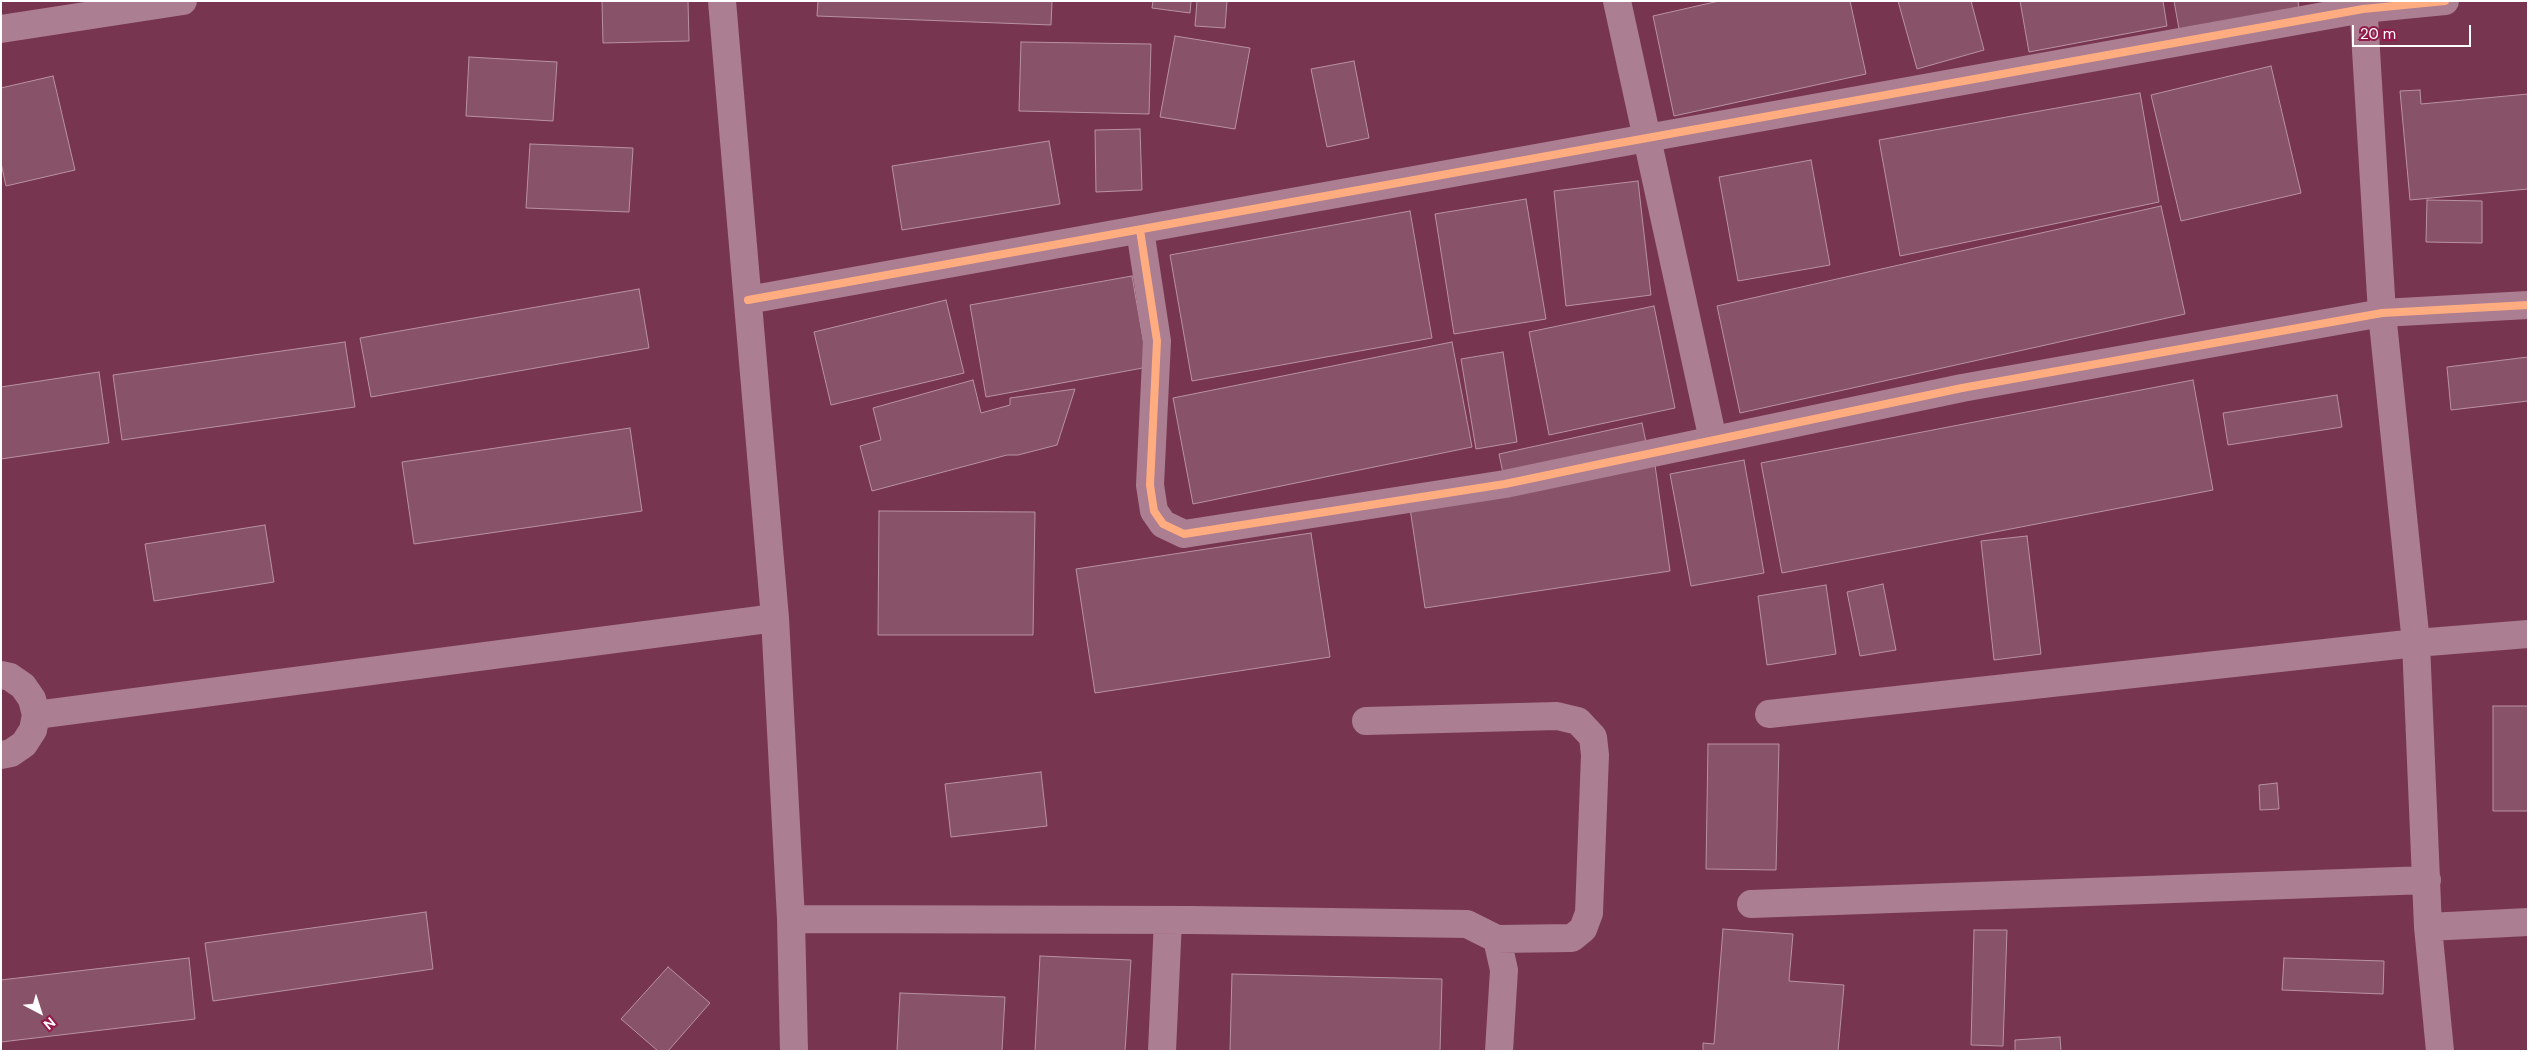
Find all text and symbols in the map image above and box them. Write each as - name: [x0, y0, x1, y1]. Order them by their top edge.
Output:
- scale bar: [2354, 15, 2473, 47]
- text: 20 m: [2360, 24, 2396, 44]
- north arrow: [15, 987, 65, 1037]
- text: N: [40, 1013, 59, 1034]

